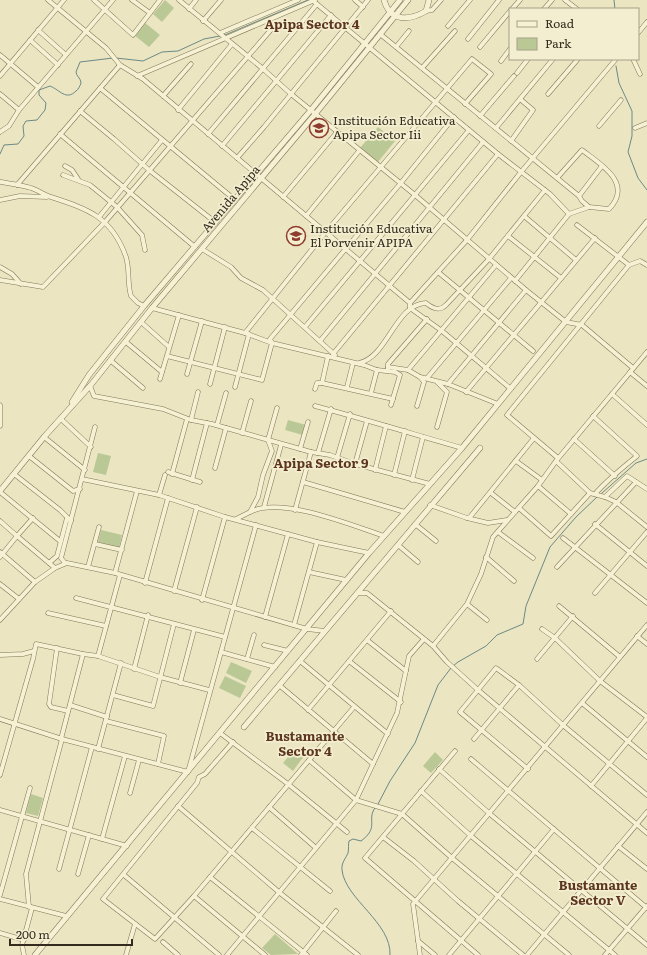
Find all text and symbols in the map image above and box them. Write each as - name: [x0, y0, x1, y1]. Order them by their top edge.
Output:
- legend: [509, 8, 639, 60]
- district label: Apipa Sector 4: [264, 14, 360, 33]
- text: Road: [545, 14, 575, 32]
- text: Park: [545, 34, 572, 52]
- place label: Institución Educativa Apipa Sector Iii: [333, 111, 456, 143]
- school or university icon: Institución Educativa Apipa Sector Iii: [308, 117, 330, 139]
- street label: Avenida Apipa: [197, 161, 264, 236]
- place label: Institución Educativa El Porvenir APIPA: [310, 219, 433, 251]
- school or university icon: Institución Educativa El Porvenir APIPA: [285, 225, 307, 247]
- district label: Apipa Sector 9: [274, 453, 369, 472]
- district label: Bustamante Sector 4: [266, 726, 344, 760]
- district label: Bustamante Sector V: [559, 875, 637, 909]
- scale bar: [10, 921, 132, 947]
- text: 200 m: [16, 925, 50, 943]

